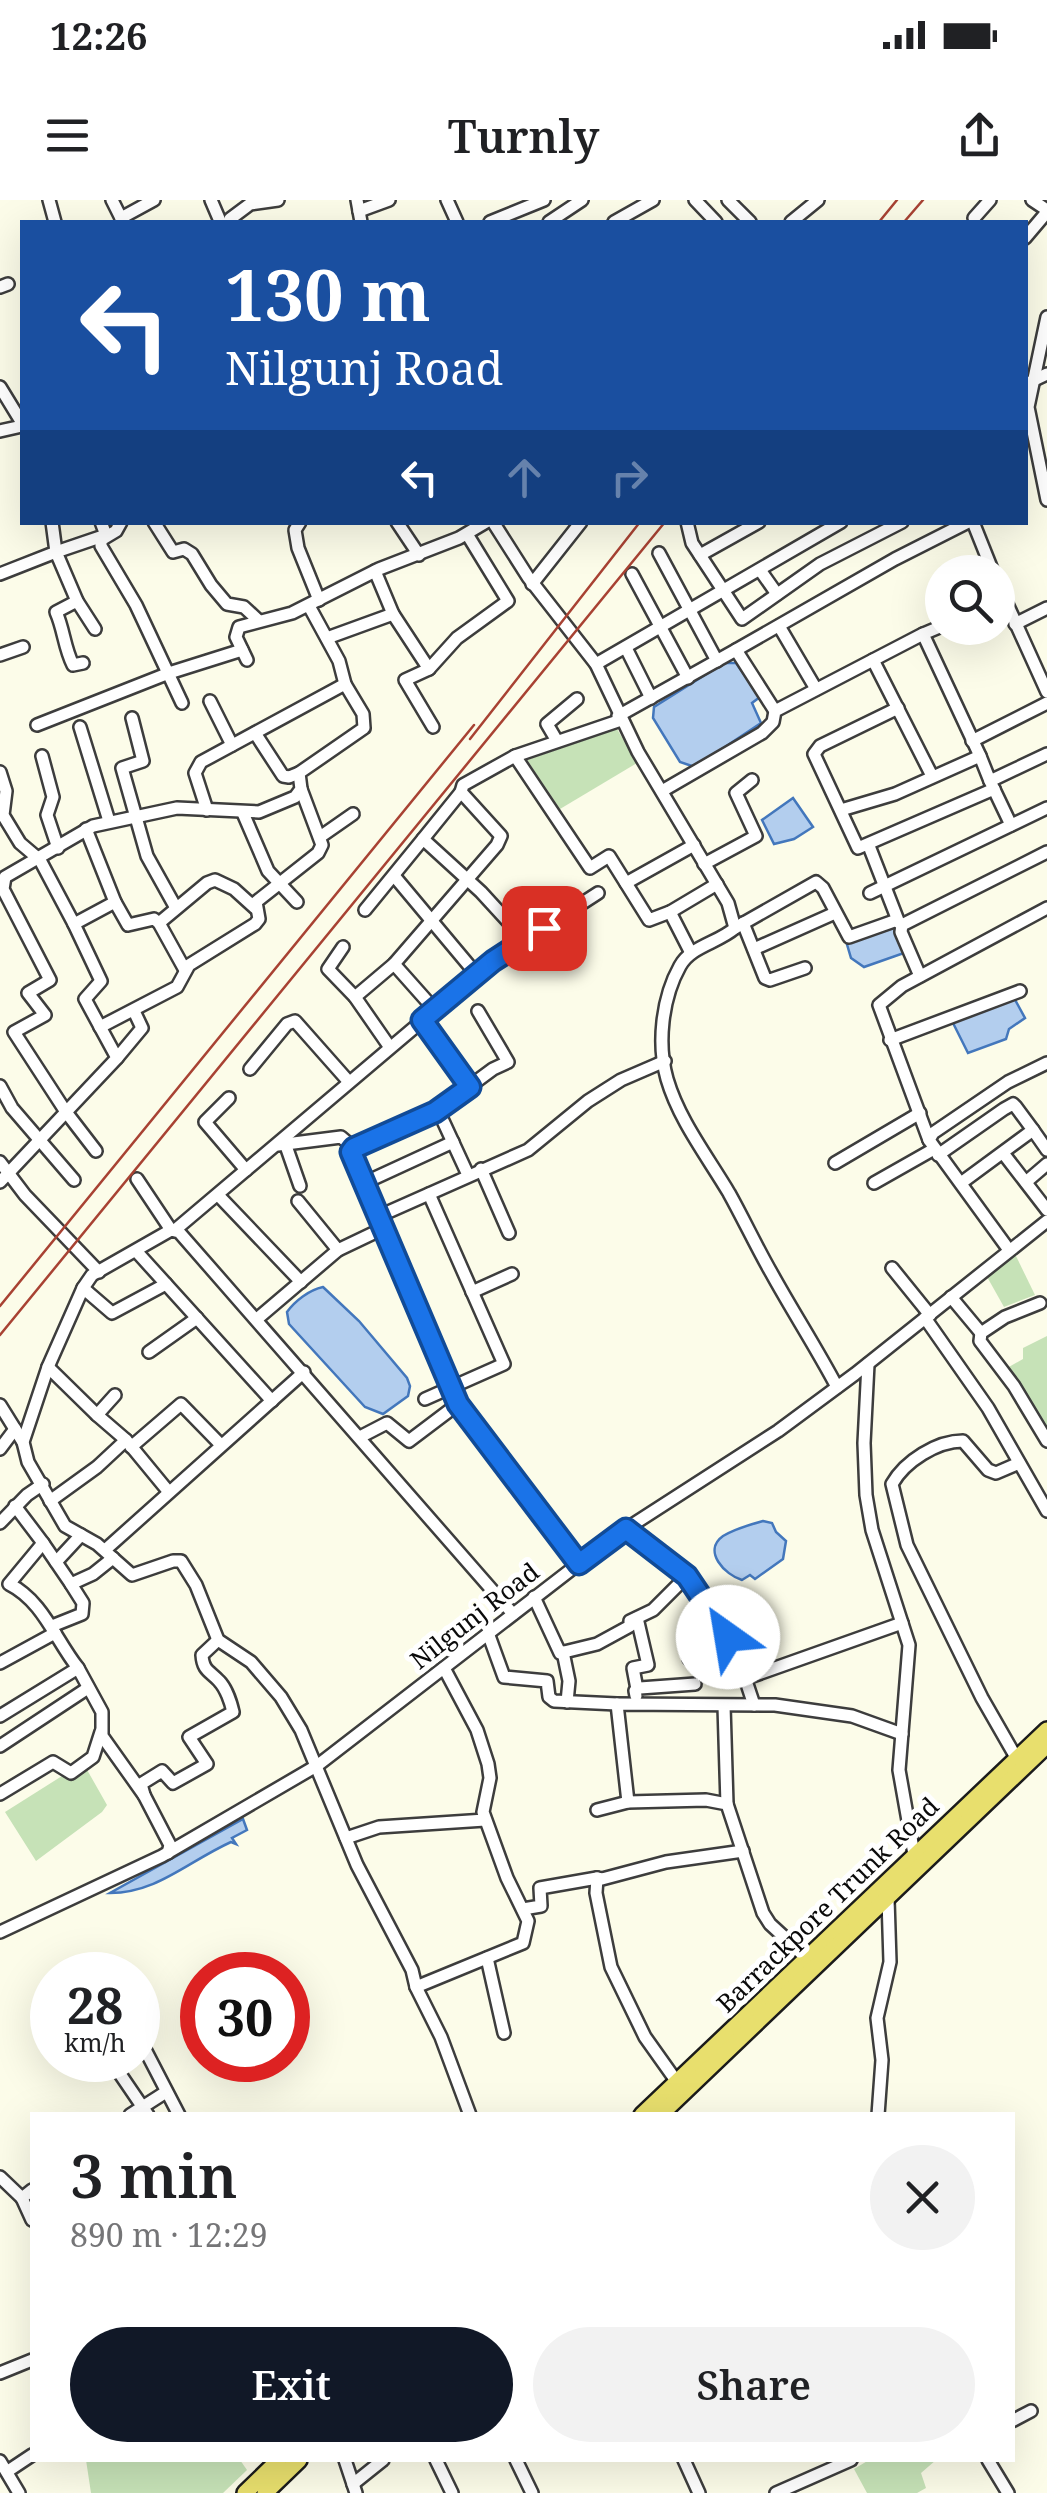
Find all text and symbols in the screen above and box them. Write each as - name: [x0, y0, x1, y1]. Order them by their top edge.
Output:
- text: 12:26: [50, 9, 147, 61]
- text: Turnly: [448, 105, 599, 166]
- icon: menu: [40, 108, 95, 163]
- icon: share: [952, 108, 1007, 163]
- text: 130 m: [225, 246, 431, 342]
- icon: left: [60, 260, 190, 390]
- text: Nilgunj Road: [225, 337, 503, 398]
- icon: left: [392, 450, 447, 505]
- icon: ahead: [497, 450, 552, 505]
- icon: right: [602, 450, 657, 505]
- map controls: [925, 555, 1015, 645]
- button: search: [925, 555, 1015, 645]
- pin: [502, 886, 587, 971]
- icon: arrive: [517, 901, 572, 956]
- street label: Nilgunj Road: [403, 1554, 545, 1676]
- position arrow: [676, 1585, 780, 1689]
- street label: Barrackpore Trunk Road: [709, 1789, 945, 2019]
- speed limit sign: 30: [180, 1952, 310, 2082]
- text: 28: [67, 1971, 123, 2039]
- text: km/h: [64, 2025, 126, 2059]
- text: 3 min: [70, 2134, 238, 2216]
- button: close: [870, 2145, 975, 2250]
- text: 890 m · 12:29: [70, 2213, 268, 2256]
- button: Exit: [70, 2327, 513, 2442]
- button: Share: [533, 2327, 975, 2442]

